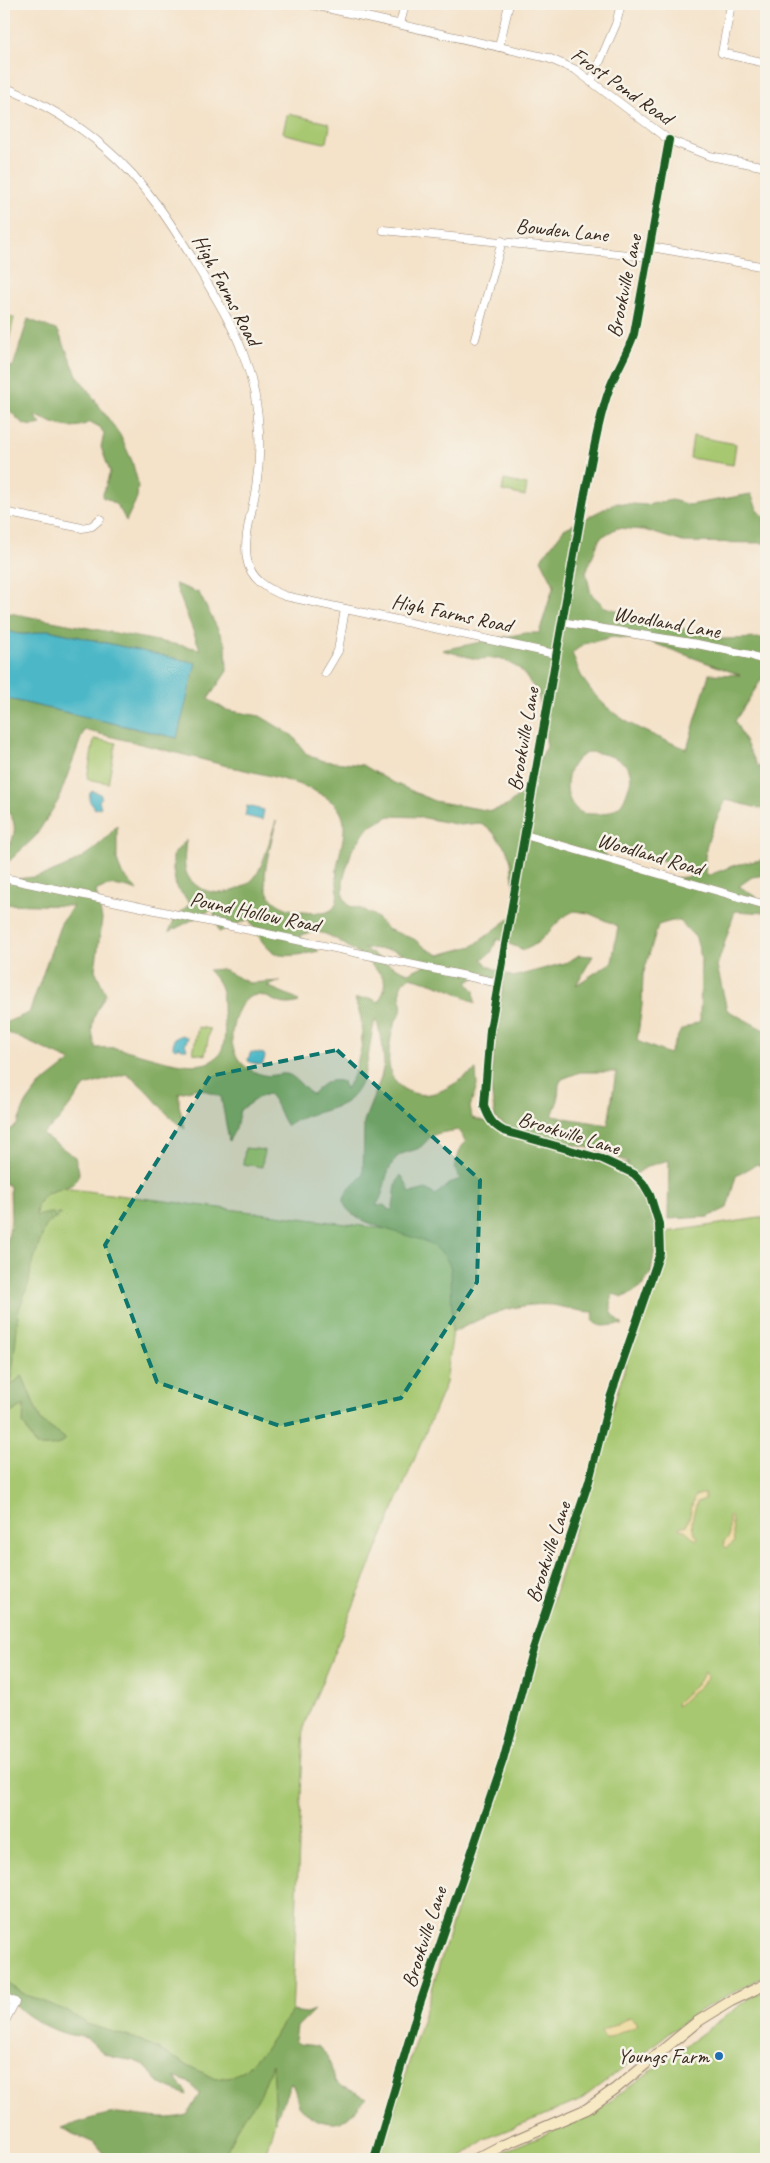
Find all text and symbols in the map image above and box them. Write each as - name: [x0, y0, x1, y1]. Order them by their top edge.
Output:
- street label: Frost Pond Road: [566, 41, 680, 132]
- street label: Bowden Lane: [515, 212, 611, 248]
- street label: High Farms Road: [187, 230, 268, 353]
- street label: Brookville Lane: [600, 231, 648, 340]
- street label: High Farms Road: [390, 588, 517, 639]
- street label: Woodland Lane: [612, 600, 723, 644]
- street label: Brookville Lane: [501, 684, 545, 793]
- street label: Woodland Road: [594, 827, 709, 882]
- street label: Pound Hollow Road: [188, 886, 325, 939]
- street label: Brookville Lane: [515, 1105, 624, 1161]
- street label: Brookville Lane: [519, 1497, 577, 1606]
- street label: Brookville Lane: [395, 1882, 453, 1991]
- place label: Youngs Farm: [617, 2043, 710, 2069]
- marker: Youngs Farm: [713, 2050, 725, 2062]

